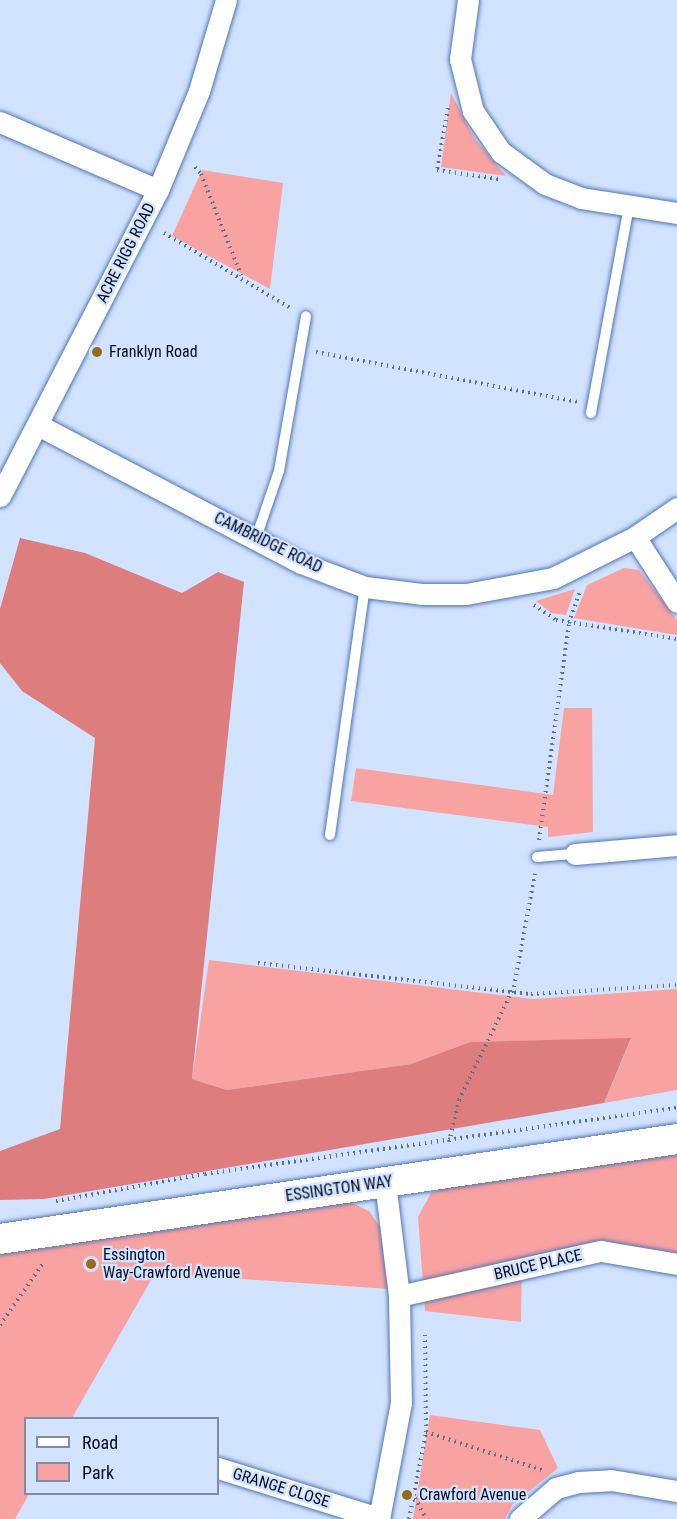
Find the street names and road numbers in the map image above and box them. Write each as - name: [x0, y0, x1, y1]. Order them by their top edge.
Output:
- street label: ACRE RIGG ROAD: [93, 200, 159, 306]
- street label: CAMBRIDGE ROAD: [211, 508, 325, 578]
- street label: ESSINGTON WAY: [284, 1172, 394, 1206]
- street label: BRUCE PLACE: [492, 1246, 584, 1284]
- street label: GRANGE CLOSE: [230, 1464, 332, 1512]

